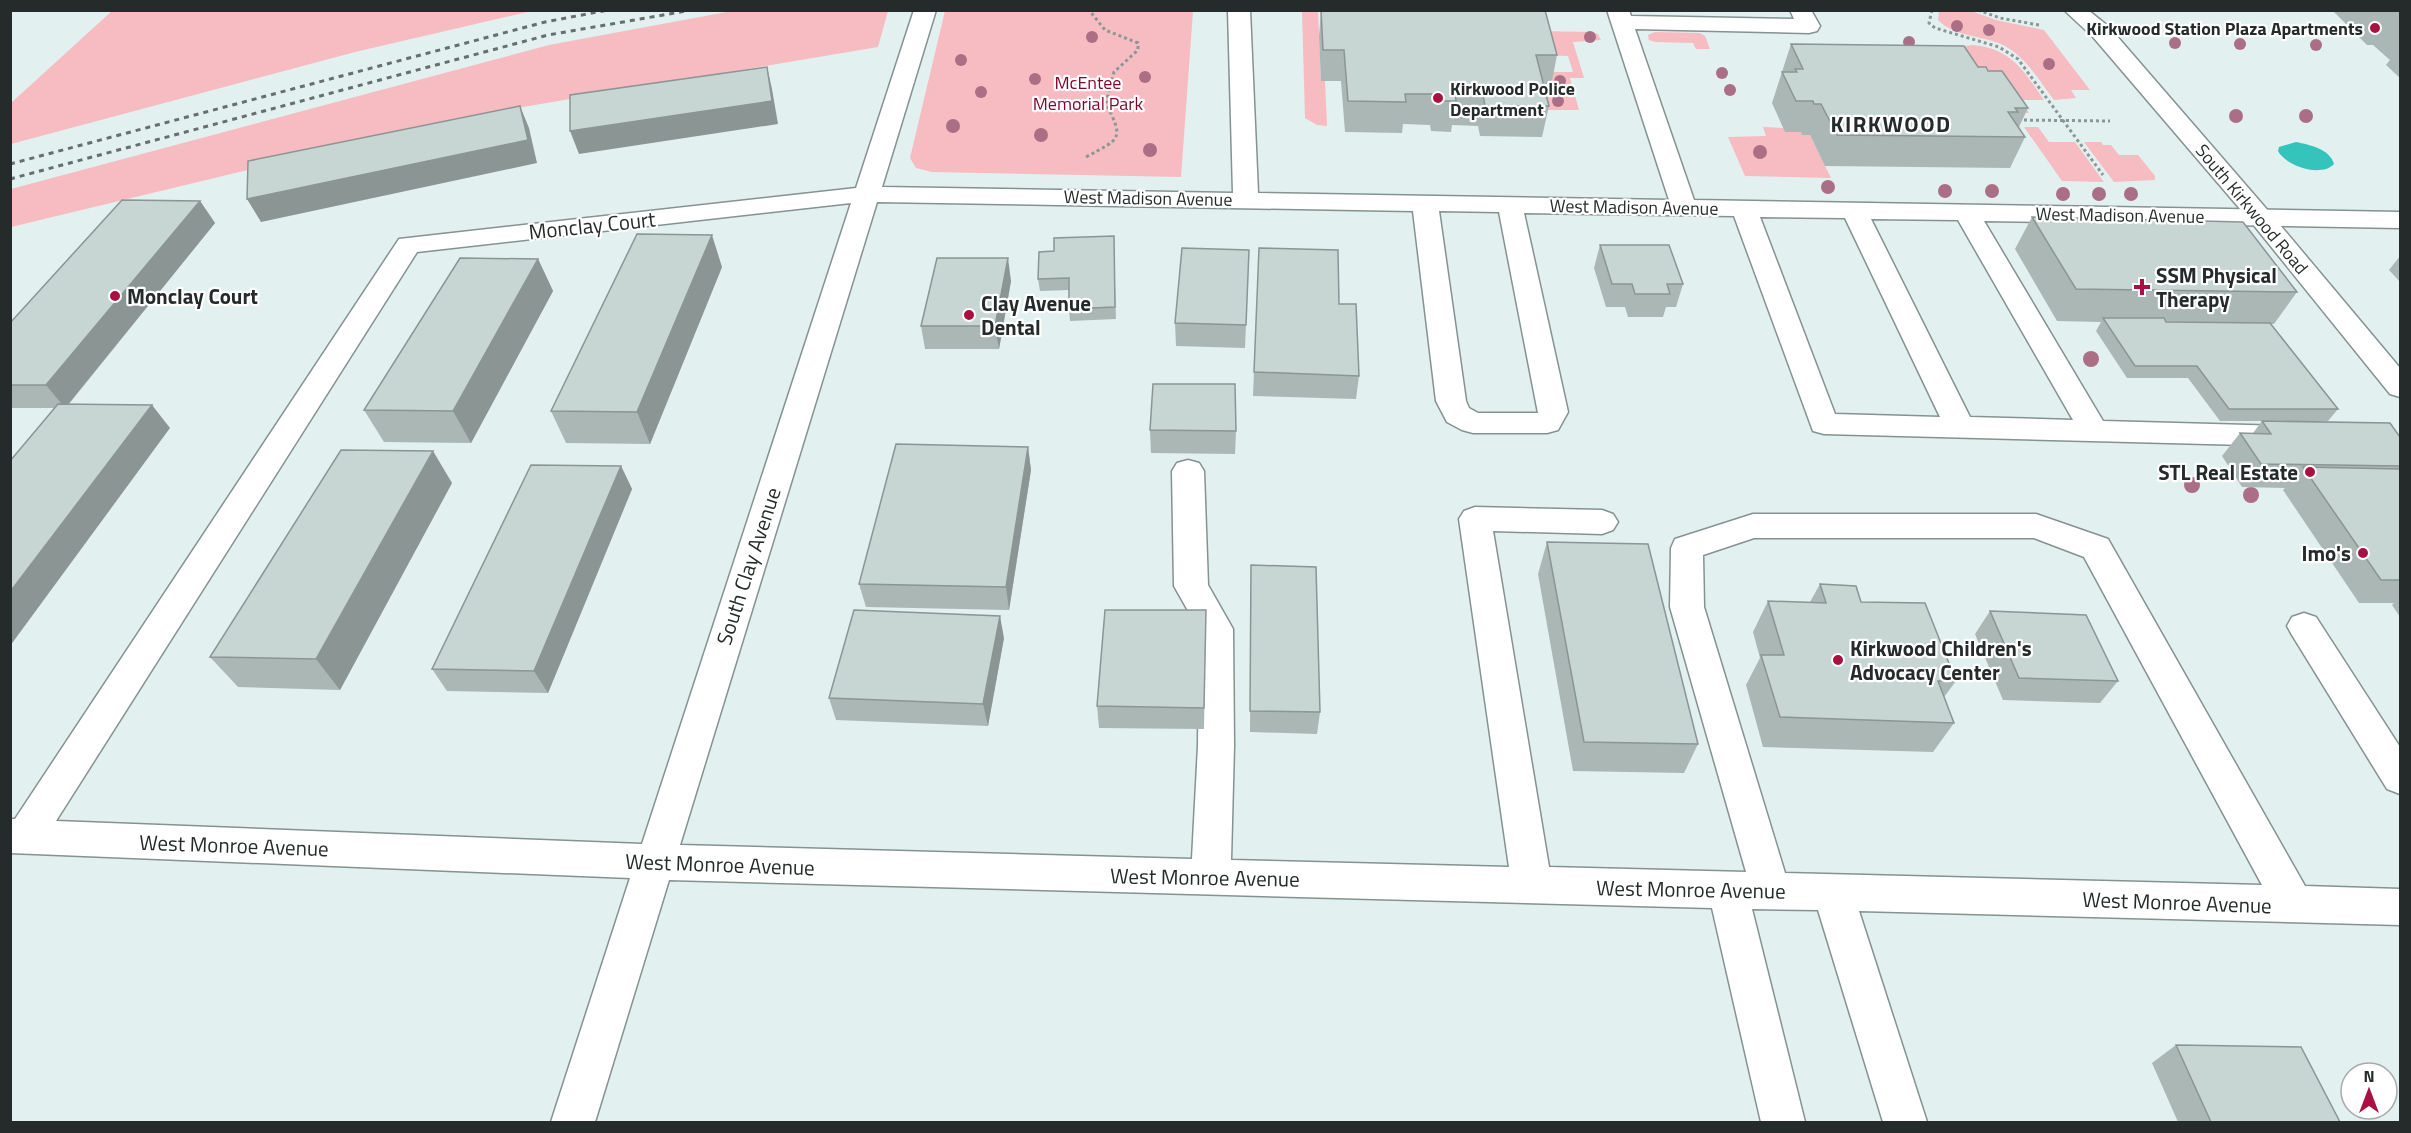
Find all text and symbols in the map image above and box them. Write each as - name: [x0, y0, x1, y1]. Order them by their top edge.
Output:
- place label: Kirkwood Station Plaza Apartments: [2086, 15, 2363, 42]
- marker: Kirkwood Station Plaza Apartments: [2368, 21, 2382, 35]
- park label: McEntee Memorial Park: [1033, 69, 1144, 117]
- place label: Kirkwood Police Department: [1450, 75, 1575, 123]
- marker: Kirkwood Police Department: [1431, 91, 1445, 105]
- district label: KIRKWOOD: [1830, 107, 1952, 141]
- street label: South Kirkwood Road: [2189, 138, 2315, 280]
- street label: West Madison Avenue: [1063, 183, 1233, 213]
- street label: West Madison Avenue: [1549, 192, 1719, 222]
- street label: West Madison Avenue: [2035, 200, 2205, 230]
- street label: Monclay Court: [527, 202, 658, 248]
- place label: SSM Physical Therapy: [2156, 259, 2277, 315]
- marker: SSM Physical Therapy: [2133, 278, 2151, 296]
- place label: Monclay Court: [127, 280, 258, 312]
- place label: Clay Avenue Dental: [981, 287, 1091, 343]
- marker: Monclay Court: [108, 289, 122, 303]
- marker: Clay Avenue Dental: [962, 308, 976, 322]
- place label: STL Real Estate: [2158, 456, 2298, 488]
- marker: STL Real Estate: [2303, 465, 2317, 479]
- street label: South Clay Avenue: [707, 483, 789, 649]
- place label: Imo's: [2302, 537, 2351, 569]
- marker: Imo's: [2356, 546, 2370, 560]
- place label: Kirkwood Children's Advocacy Center: [1850, 632, 2032, 688]
- marker: Kirkwood Children's Advocacy Center: [1831, 653, 1845, 667]
- street label: West Monroe Avenue: [139, 826, 329, 864]
- street label: West Monroe Avenue: [625, 845, 815, 883]
- street label: West Monroe Avenue: [1110, 859, 1300, 895]
- street label: West Monroe Avenue: [1596, 871, 1786, 907]
- street label: West Monroe Avenue: [2082, 883, 2272, 921]
- north arrow: [2339, 1061, 2399, 1121]
- text: N: [2363, 1064, 2375, 1088]

